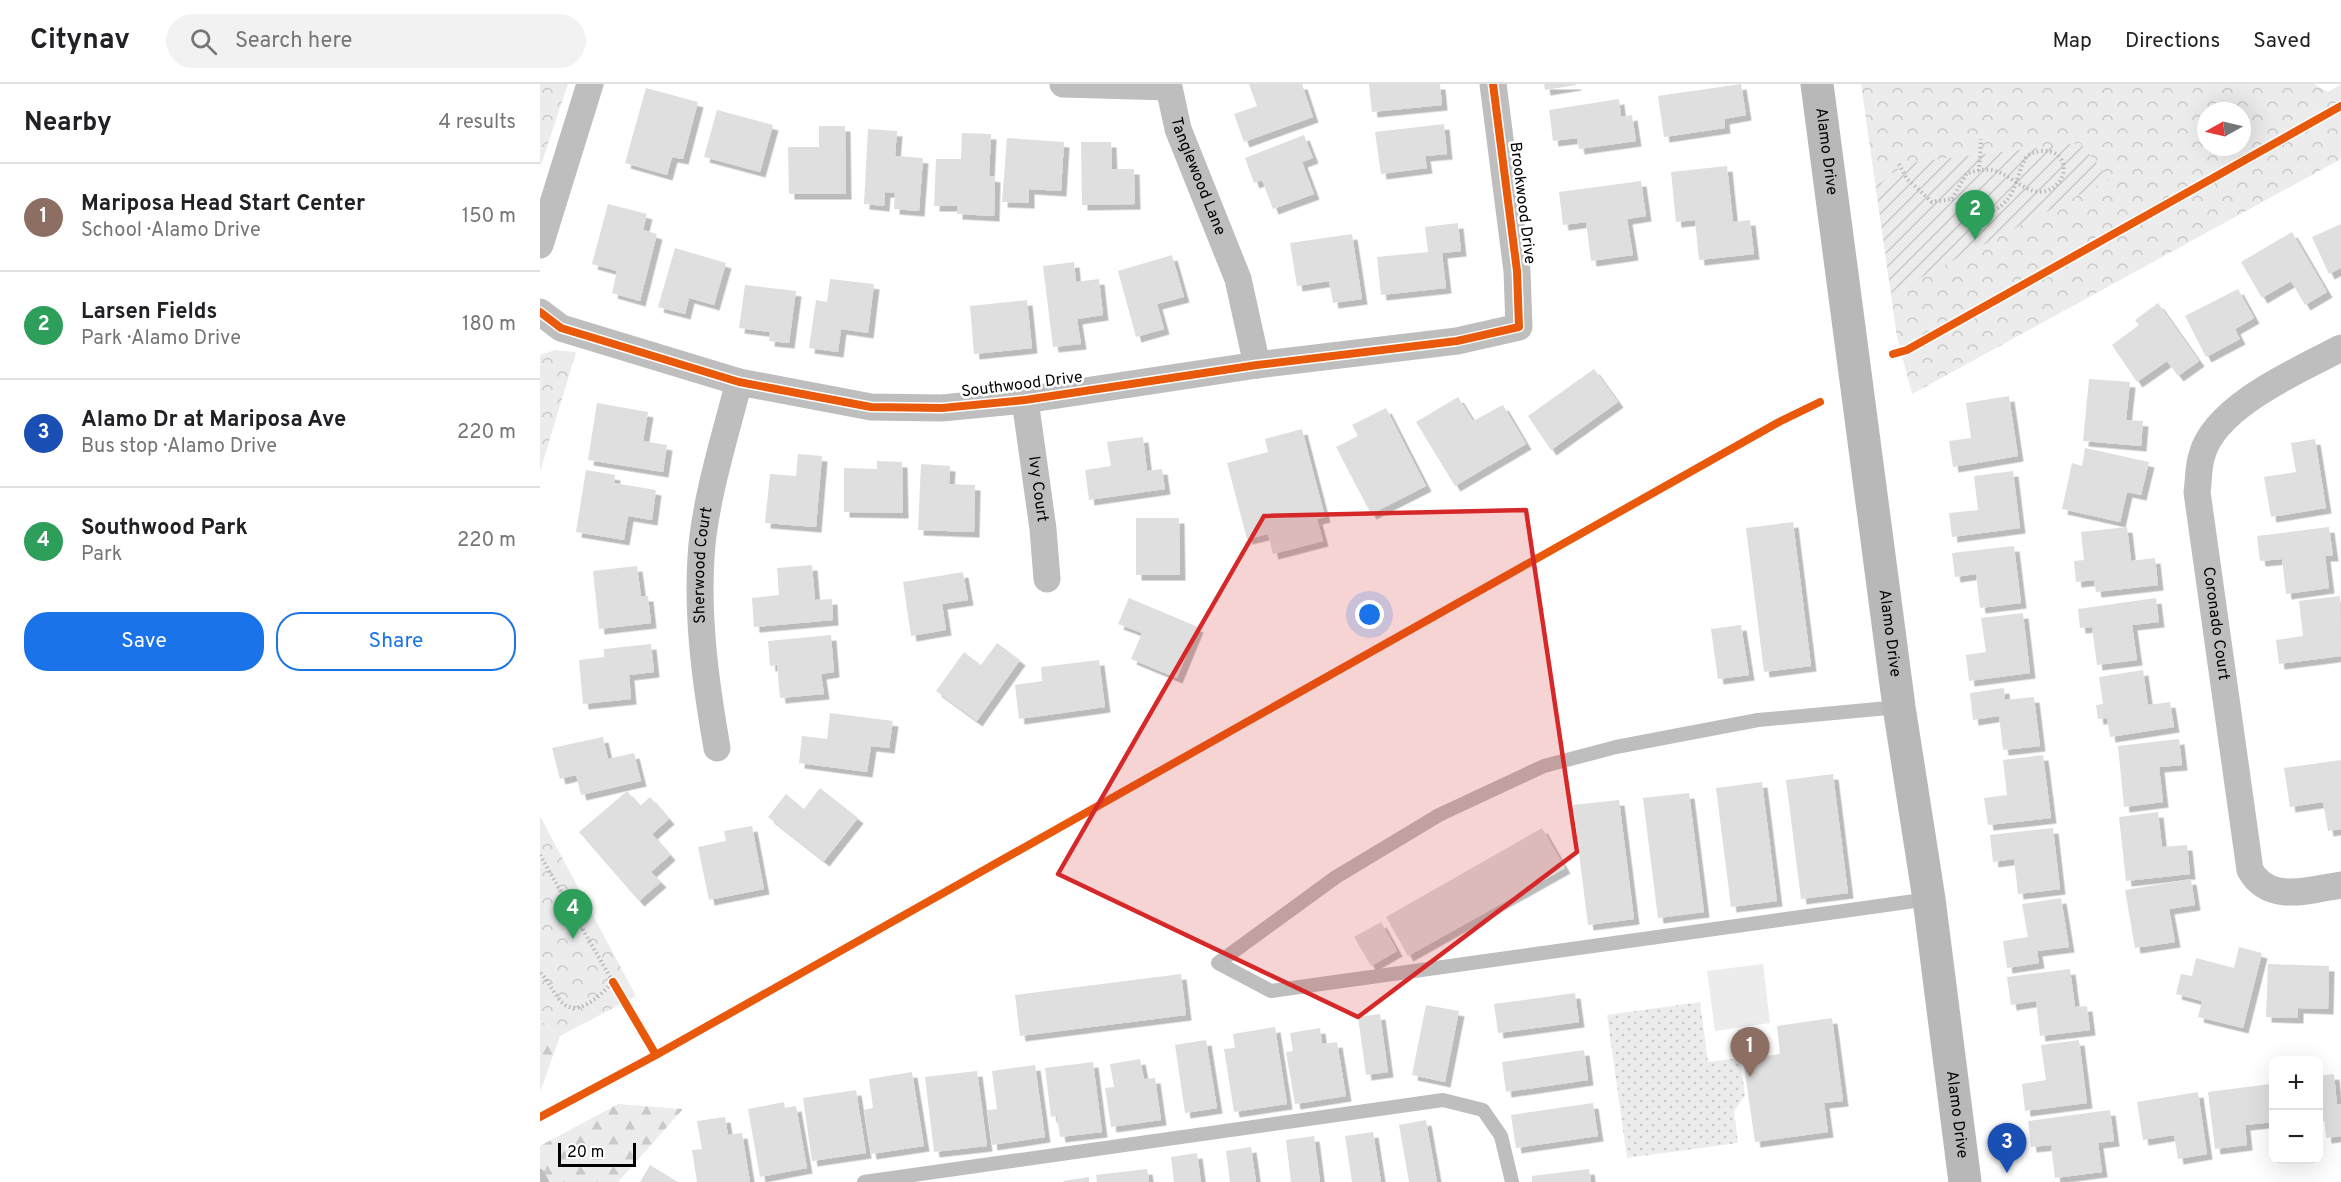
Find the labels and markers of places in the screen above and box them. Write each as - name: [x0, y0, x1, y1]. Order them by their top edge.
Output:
- pin: 2: [1956, 190, 1994, 240]
- pin: 4: [554, 890, 592, 939]
- pin: 1: [1730, 1028, 1770, 1077]
- pin: 3: [1988, 1124, 2026, 1173]

